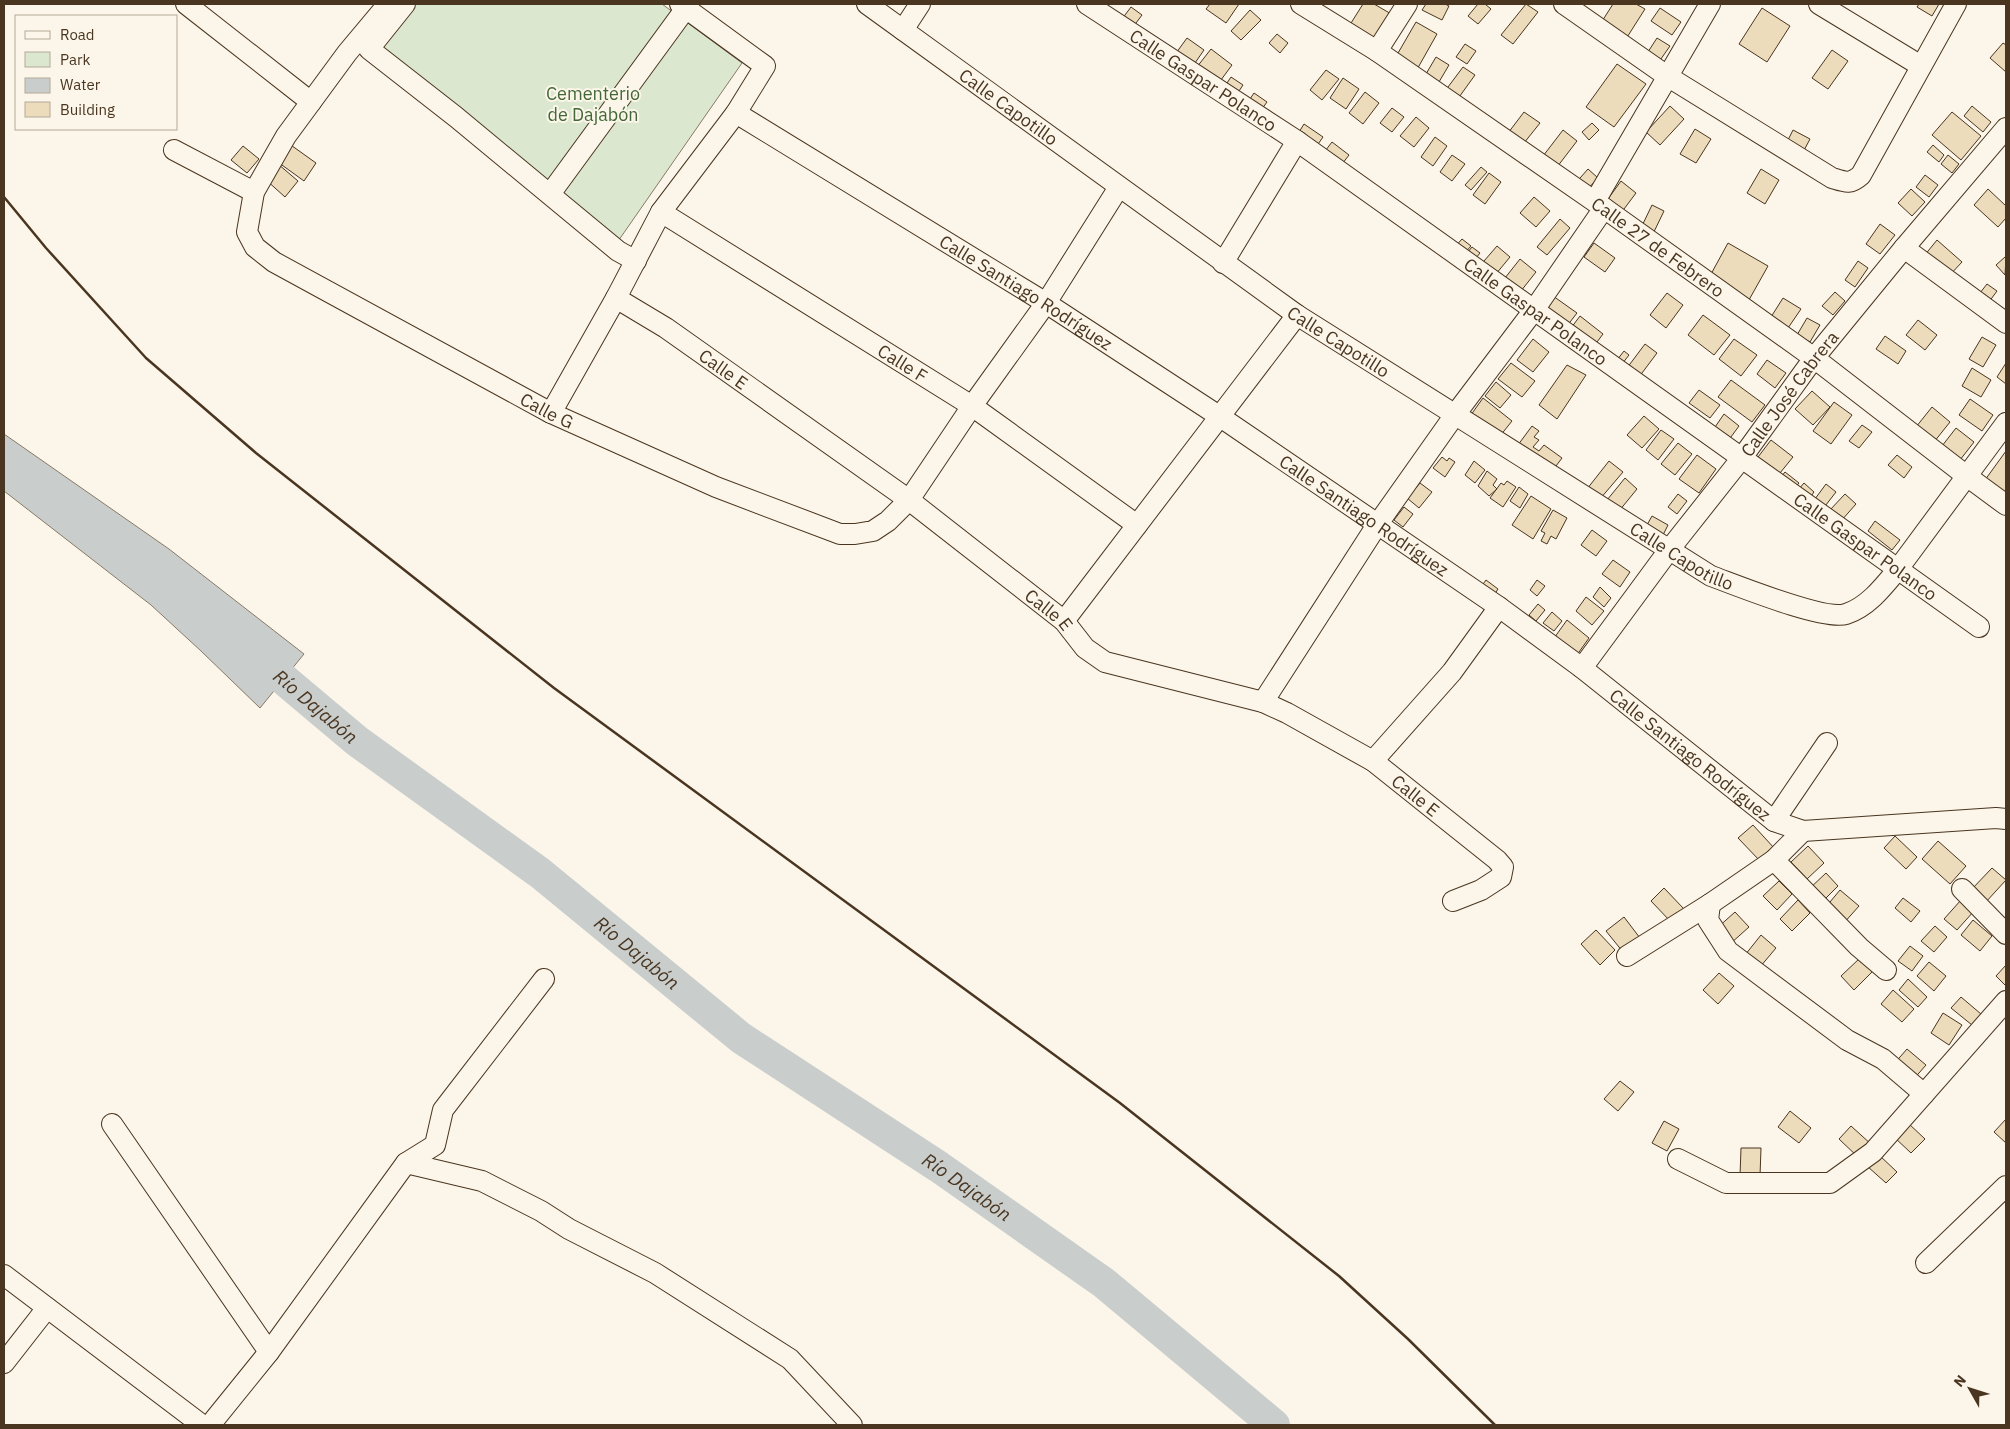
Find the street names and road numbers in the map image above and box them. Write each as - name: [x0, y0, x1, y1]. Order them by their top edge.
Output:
- street label: Calle Gaspar Polanco: [1126, 24, 1281, 136]
- street label: Calle Capotillo: [955, 63, 1063, 150]
- street label: Calle 27 de Febrero: [1587, 191, 1729, 302]
- street label: Calle Santiago Rodríguez: [935, 229, 1117, 355]
- street label: Calle Gaspar Polanco: [1460, 252, 1612, 370]
- street label: Calle Capotillo: [1283, 300, 1394, 382]
- street label: Calle José Cabrera: [1735, 326, 1843, 461]
- street label: Calle F: [874, 339, 932, 387]
- street label: Calle E: [695, 344, 753, 394]
- street label: Calle G: [516, 387, 578, 433]
- street label: Calle Santiago Rodríguez: [1275, 449, 1453, 581]
- street label: Calle Gaspar Polanco: [1789, 487, 1942, 605]
- street label: Calle Capotillo: [1626, 516, 1737, 595]
- street label: Calle E: [1020, 583, 1079, 635]
- street label: Calle Santiago Rodríguez: [1605, 683, 1776, 826]
- street label: Calle E: [1387, 769, 1445, 821]

